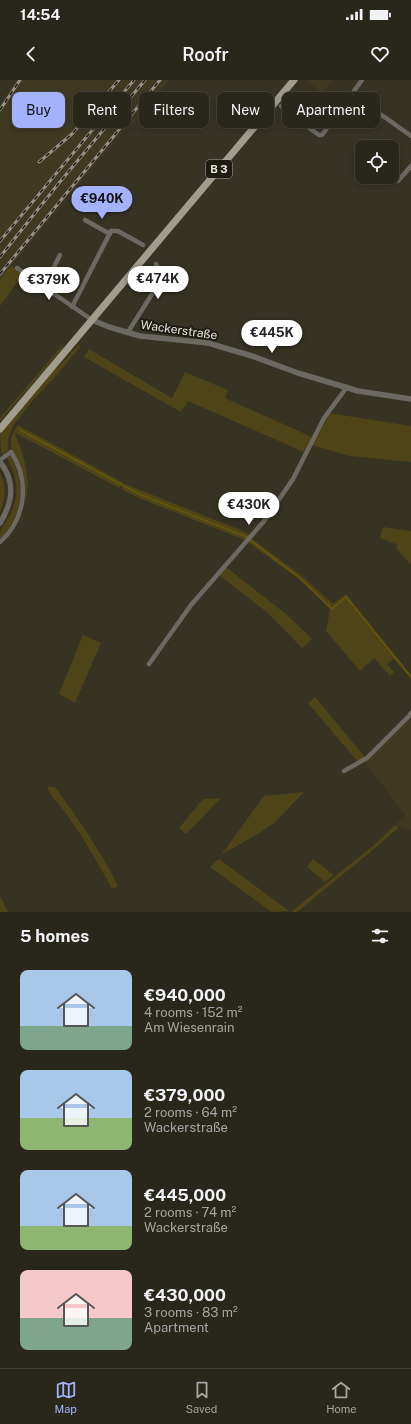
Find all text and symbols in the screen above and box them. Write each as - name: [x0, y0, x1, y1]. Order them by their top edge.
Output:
- text: 14:54: [20, 6, 60, 23]
- icon: back: [20, 43, 42, 65]
- icon: heart: [369, 43, 391, 65]
- text: Roofr: [182, 44, 229, 65]
- chip: Buy: [12, 92, 65, 128]
- chip: Rent: [73, 92, 131, 128]
- chip: Filters: [139, 92, 209, 128]
- chip: New: [217, 92, 274, 128]
- chip: Apartment: [282, 92, 380, 128]
- map controls: [355, 140, 399, 184]
- button: locate: [355, 140, 399, 184]
- road number: B 3: [206, 160, 232, 178]
- pin: €940K: [74, 186, 130, 220]
- text: €940K: [80, 191, 124, 206]
- pin: €474K: [130, 266, 186, 300]
- pin: €379K: [21, 267, 77, 301]
- text: €474K: [137, 271, 179, 286]
- text: €379K: [28, 272, 70, 287]
- street label: Wackerstraße: [140, 318, 219, 342]
- pin: €445K: [244, 320, 300, 354]
- text: €445K: [250, 325, 294, 340]
- pin: €430K: [221, 492, 277, 526]
- text: €430K: [227, 497, 271, 512]
- icon: filters: [369, 925, 391, 947]
- text: 5 homes: [20, 926, 89, 946]
- text: €940,000: [144, 985, 226, 1005]
- icon: home: [52, 986, 100, 1034]
- text: 4 rooms · 152 m²: [144, 1005, 242, 1020]
- text: Am Wiesenrain: [144, 1020, 235, 1035]
- text: €379,000: [144, 1085, 225, 1105]
- icon: home: [52, 1086, 100, 1134]
- text: 2 rooms · 64 m²: [144, 1105, 237, 1120]
- text: Wackerstraße: [144, 1120, 228, 1135]
- text: €445,000: [144, 1185, 226, 1205]
- icon: home: [52, 1186, 100, 1234]
- text: 2 rooms · 74 m²: [144, 1205, 236, 1220]
- text: Wackerstraße: [144, 1220, 228, 1235]
- text: €430,000: [144, 1285, 226, 1305]
- icon: home: [52, 1286, 100, 1334]
- text: 3 rooms · 83 m²: [144, 1305, 238, 1320]
- text: Apartment: [144, 1320, 209, 1335]
- tab: Map: [54, 1379, 77, 1415]
- tab: Saved: [186, 1379, 217, 1415]
- tab: Home: [326, 1379, 357, 1415]

